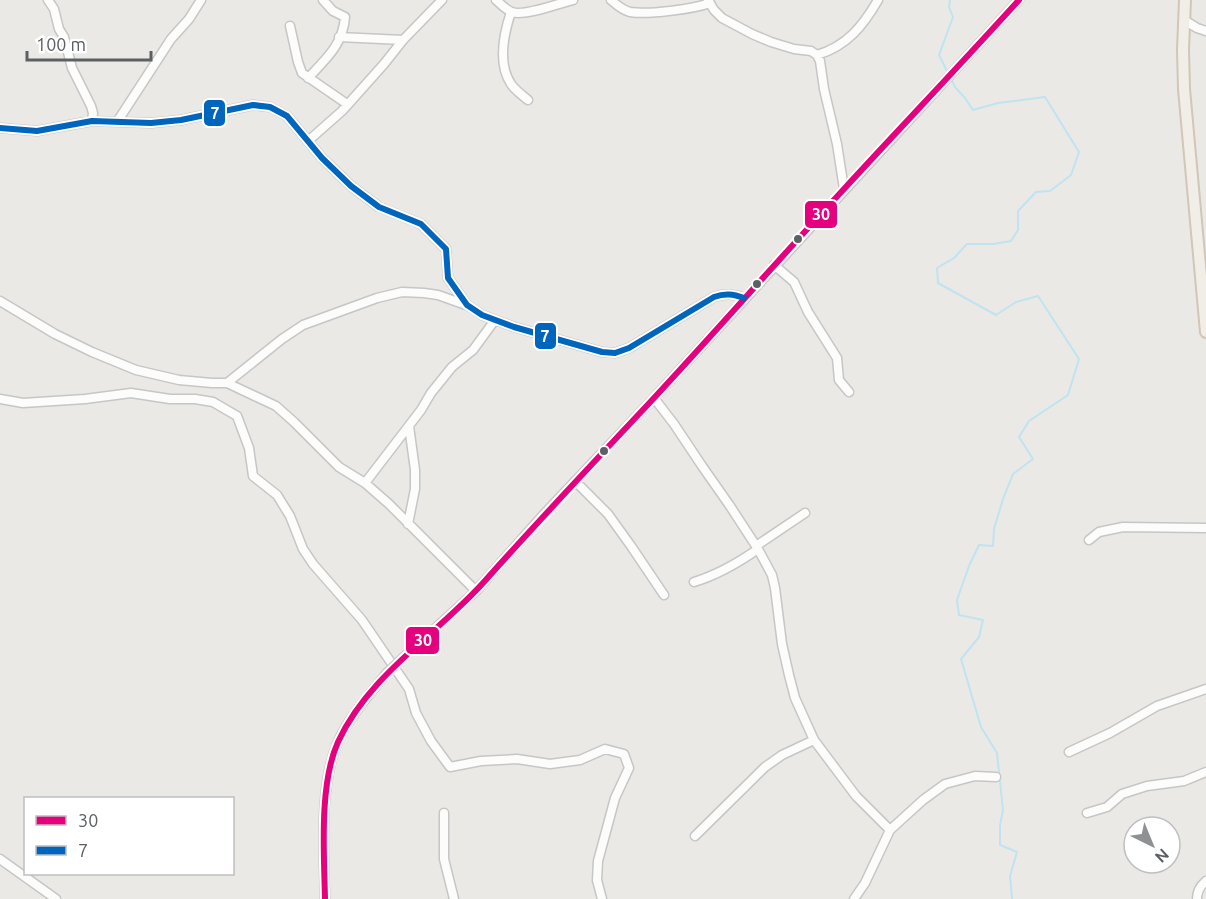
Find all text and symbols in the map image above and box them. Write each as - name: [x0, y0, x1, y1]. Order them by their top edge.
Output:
- scale bar: [27, 24, 152, 62]
- text: 100 m: [36, 34, 86, 54]
- line badge: 7: [203, 99, 226, 127]
- text: 7: [210, 104, 220, 122]
- line badge: 30: [804, 200, 838, 229]
- text: 30: [812, 205, 830, 223]
- unlabelled marker: [792, 233, 804, 245]
- unlabelled marker: [751, 278, 763, 290]
- line badge: 7: [534, 322, 557, 350]
- text: 7: [540, 327, 550, 345]
- unlabelled marker: [598, 445, 610, 457]
- line badge: 30: [405, 626, 440, 655]
- text: 30: [414, 631, 432, 649]
- legend: [24, 797, 234, 875]
- text: 30: [78, 810, 98, 830]
- north arrow: [1122, 815, 1182, 875]
- text: 7: [78, 840, 88, 860]
- text: N: [1152, 845, 1173, 867]

